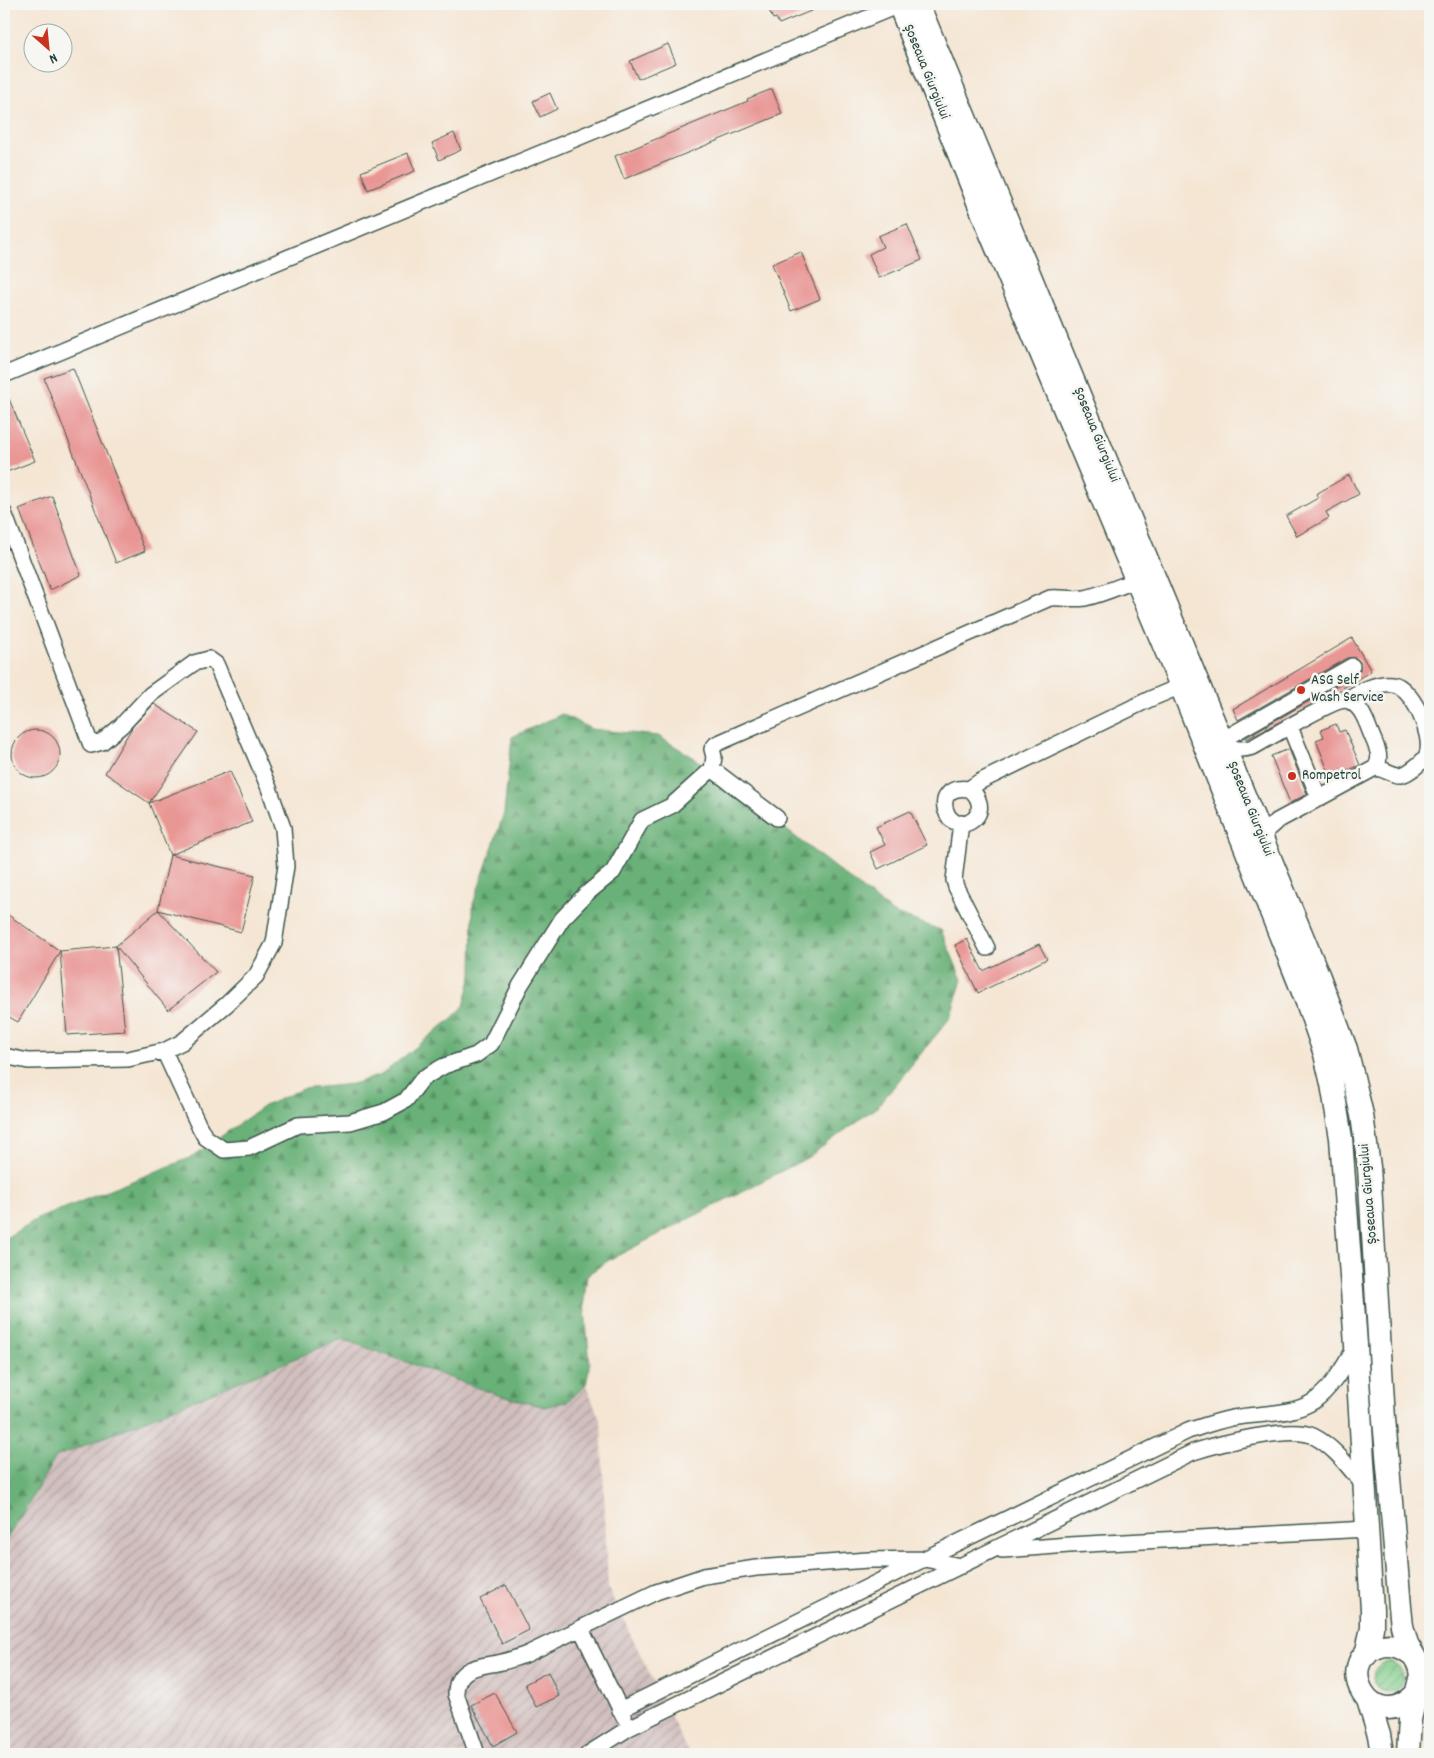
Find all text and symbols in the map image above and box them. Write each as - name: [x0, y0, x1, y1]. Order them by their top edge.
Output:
- street label: Șoseaua Giurgiului: [897, 21, 955, 123]
- north arrow: [22, 22, 72, 72]
- text: N: [45, 47, 61, 68]
- street label: Șoseaua Giurgiului: [1067, 384, 1125, 486]
- place label: ASG Self Wash Service: [1311, 670, 1384, 709]
- marker: ASG Self Wash Service: [1295, 684, 1307, 696]
- street label: Șoseaua Giurgiului: [1221, 758, 1279, 860]
- place label: Rompetrol: [1302, 765, 1362, 787]
- marker: Rompetrol: [1286, 770, 1298, 782]
- street label: Șoseaua Giurgiului: [1354, 1143, 1384, 1245]

